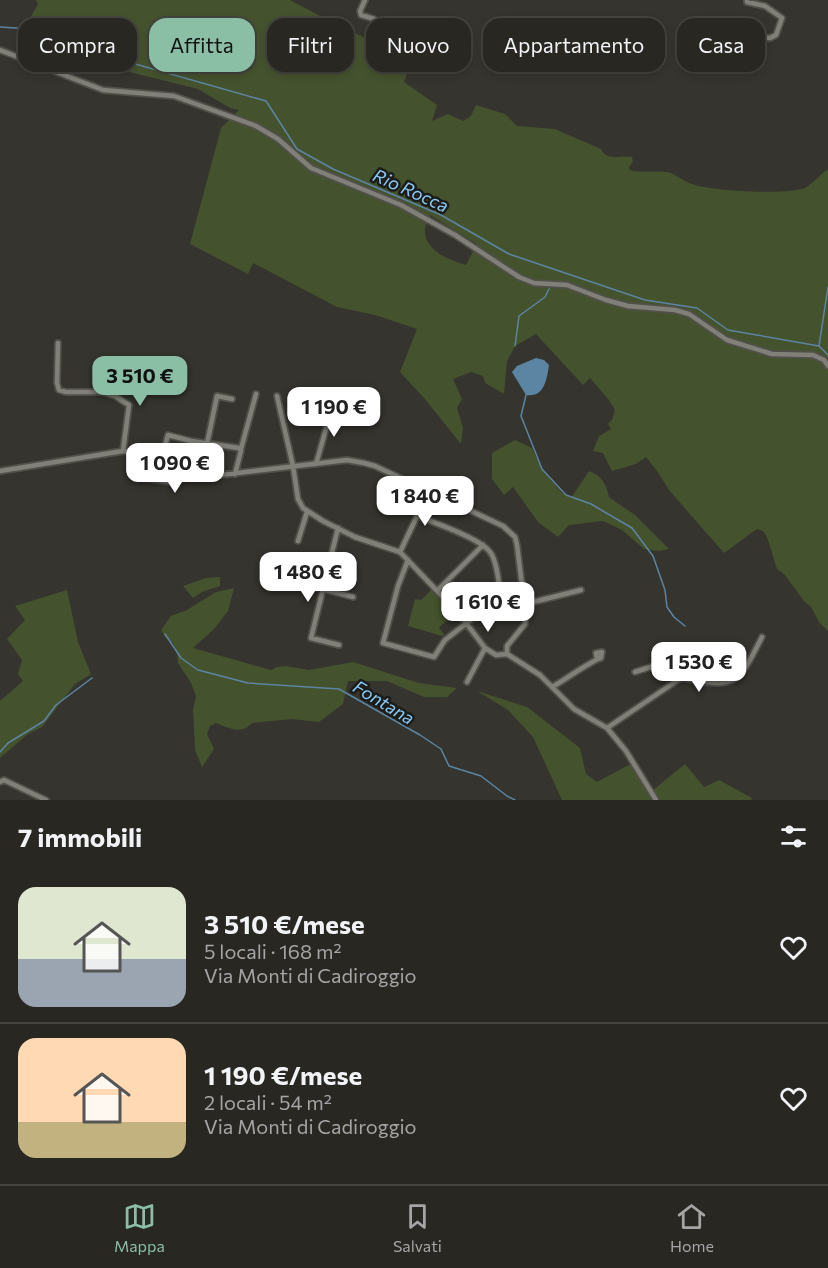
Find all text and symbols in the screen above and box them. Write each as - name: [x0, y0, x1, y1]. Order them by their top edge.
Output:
- chip: Compra: [18, 18, 137, 72]
- chip: Affitta: [149, 18, 255, 72]
- chip: Filtri: [267, 18, 354, 72]
- chip: Nuovo: [366, 18, 471, 72]
- chip: Appartamento: [483, 18, 665, 72]
- chip: Casa: [677, 18, 765, 72]
- water label: Rio Rocca: [370, 164, 452, 216]
- pin: 3 510 €: [85, 356, 195, 407]
- text: 3 510 €: [106, 363, 174, 387]
- pin: 1 190 €: [279, 387, 389, 438]
- text: 1 190 €: [301, 394, 367, 418]
- pin: 1 090 €: [120, 443, 230, 494]
- text: 1 090 €: [140, 450, 210, 474]
- pin: 1 840 €: [370, 476, 480, 527]
- text: 1 840 €: [391, 483, 459, 507]
- pin: 1 480 €: [253, 552, 363, 603]
- text: 1 480 €: [274, 559, 342, 583]
- pin: 1 610 €: [433, 582, 543, 633]
- text: 1 610 €: [455, 589, 521, 613]
- pin: 1 530 €: [644, 642, 754, 693]
- text: 1 530 €: [665, 649, 733, 673]
- water label: Fontana: [349, 675, 419, 729]
- icon: filters: [777, 820, 810, 853]
- text: 7 immobili: [18, 821, 142, 852]
- text: 3 510 €/mese: [204, 908, 365, 939]
- icon: home: [66, 911, 138, 983]
- icon: heart: [777, 931, 810, 964]
- text: 5 locali · 168 m²: [204, 939, 341, 963]
- text: Via Monti di Cadiroggio: [204, 963, 417, 987]
- text: 1 190 €/mese: [204, 1059, 362, 1090]
- icon: home: [66, 1062, 138, 1134]
- icon: heart: [777, 1082, 810, 1115]
- text: 2 locali · 54 m²: [204, 1090, 332, 1114]
- text: Via Monti di Cadiroggio: [204, 1114, 417, 1138]
- tab: Mappa: [114, 1200, 165, 1255]
- tab: Salvati: [393, 1200, 442, 1255]
- tab: Home: [670, 1200, 714, 1255]

